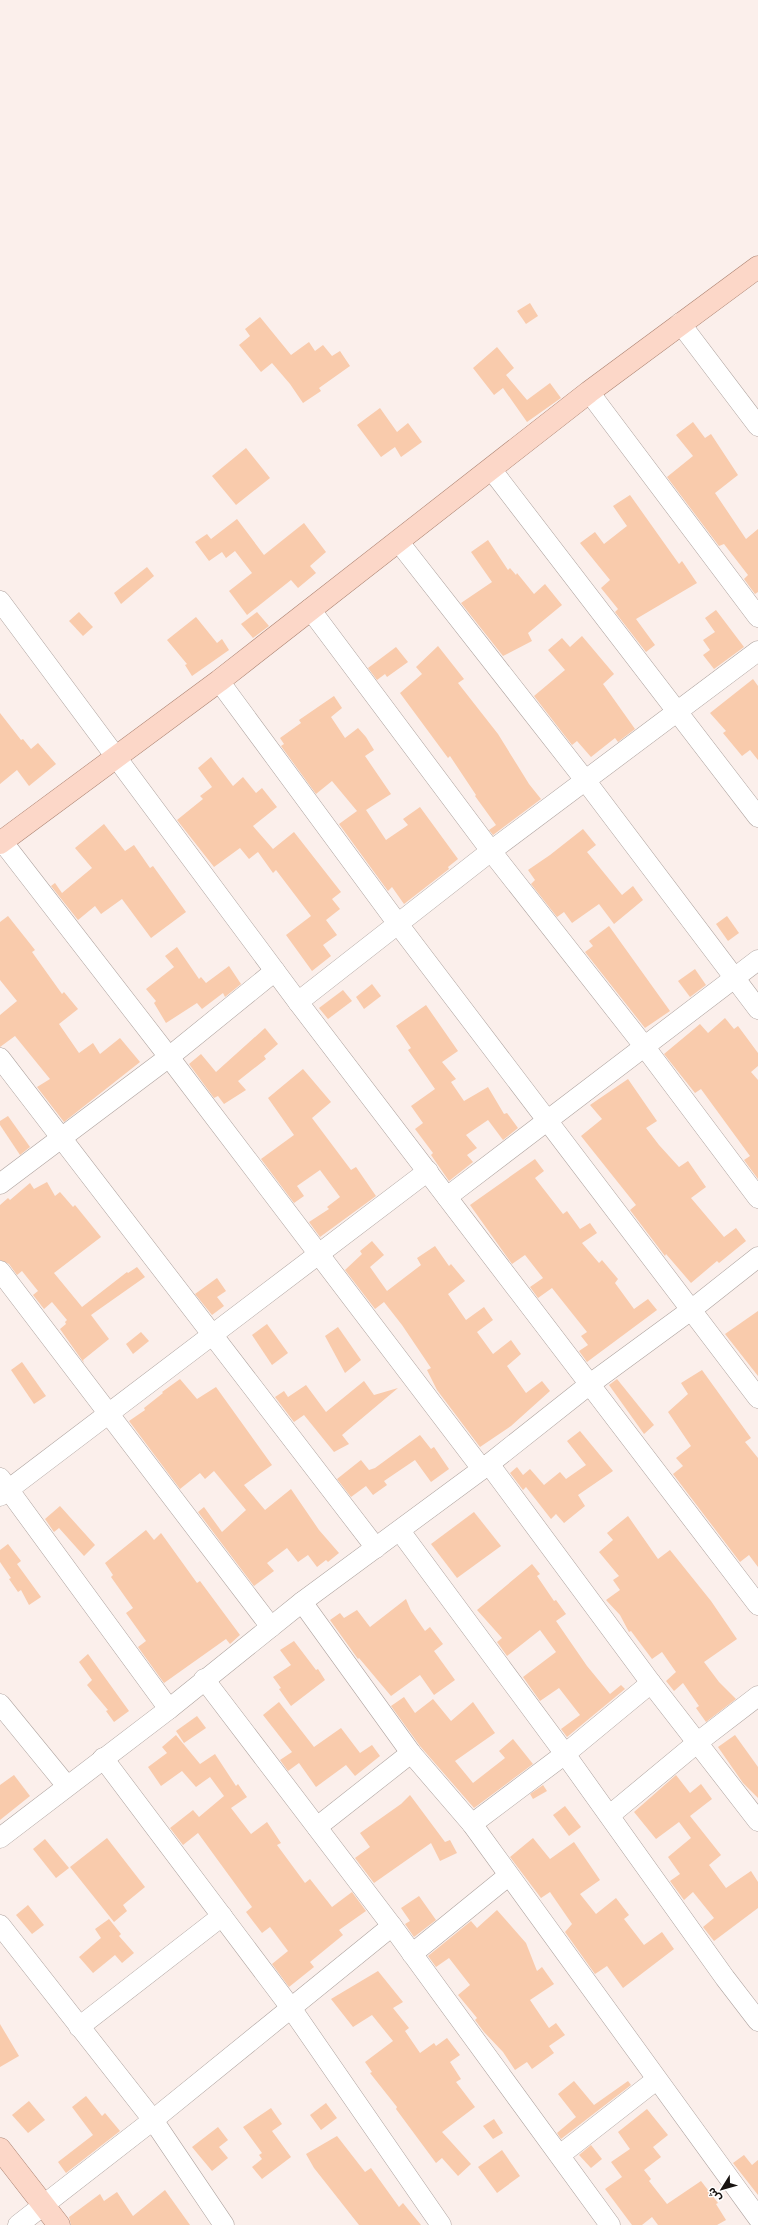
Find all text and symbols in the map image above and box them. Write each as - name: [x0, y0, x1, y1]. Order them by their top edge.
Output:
- north arrow: [702, 2169, 742, 2209]
- text: ش: [704, 2185, 724, 2205]

